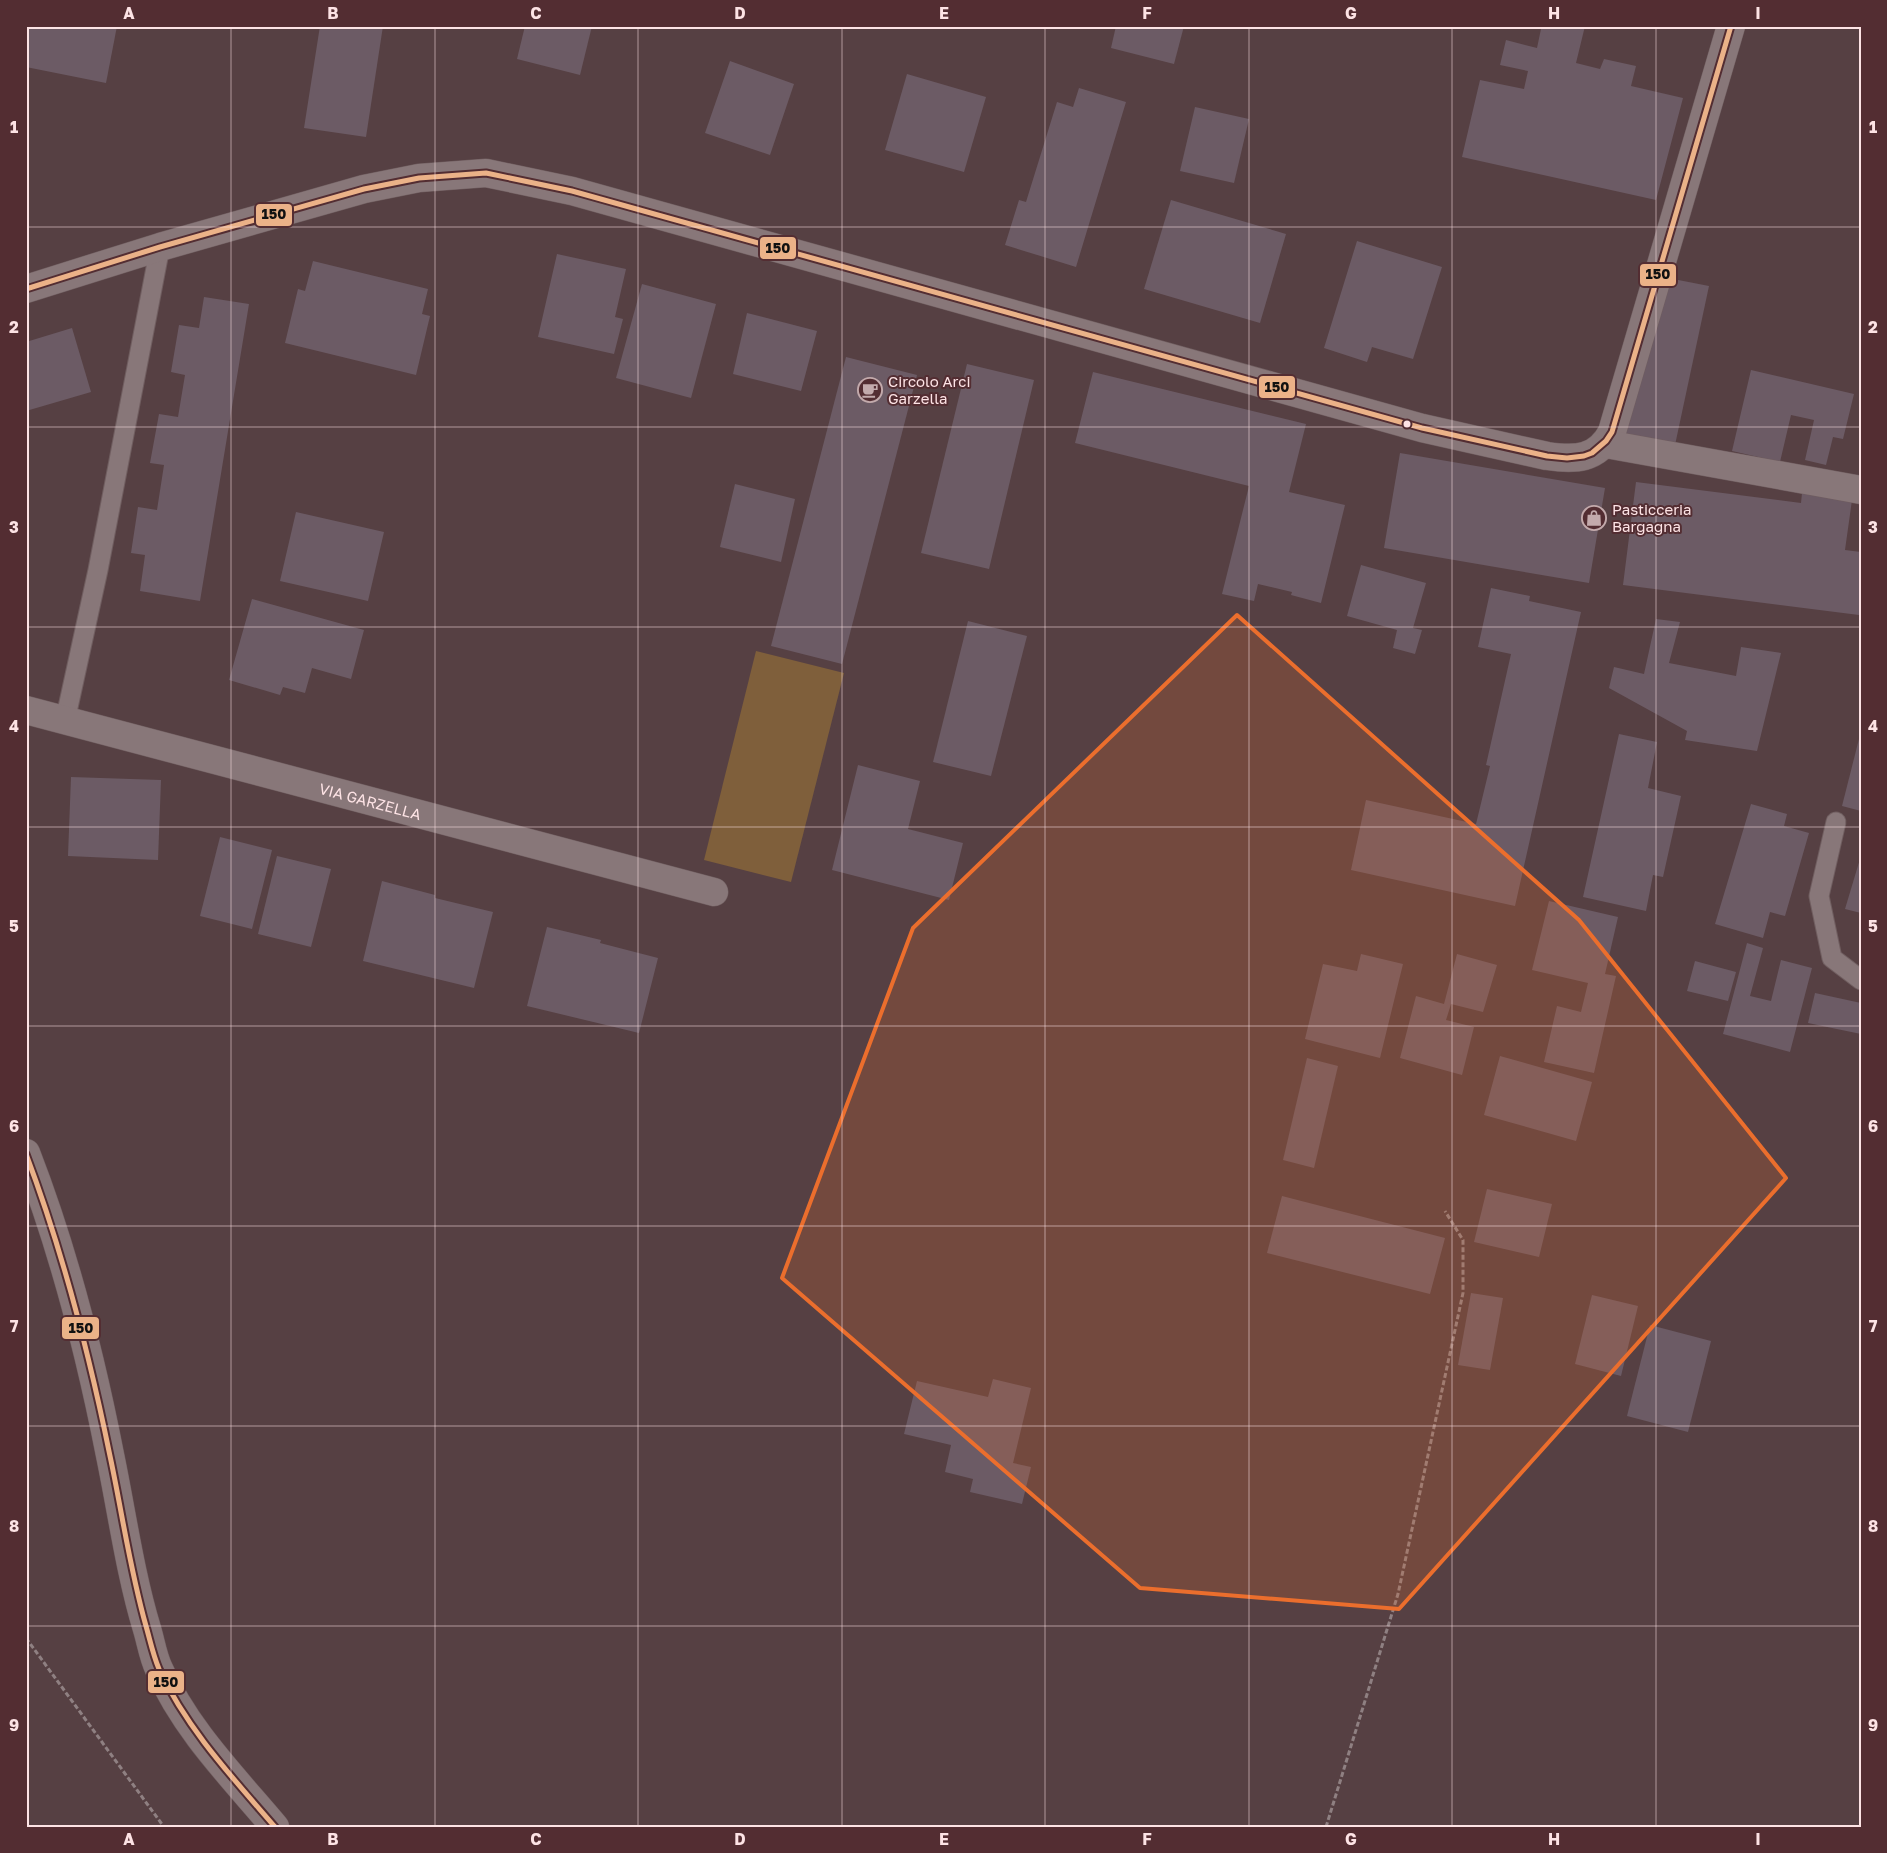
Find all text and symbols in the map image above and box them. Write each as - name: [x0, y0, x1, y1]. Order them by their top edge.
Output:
- text: A: [123, 3, 135, 23]
- text: B: [327, 3, 339, 23]
- text: C: [530, 3, 542, 23]
- text: D: [734, 3, 746, 23]
- text: E: [939, 3, 949, 23]
- text: F: [1142, 3, 1152, 23]
- text: G: [1345, 3, 1357, 23]
- text: H: [1548, 3, 1560, 23]
- text: I: [1755, 3, 1761, 23]
- text: 1: [10, 117, 18, 137]
- text: 1: [1869, 117, 1877, 137]
- line badge: 150: [255, 203, 293, 227]
- text: 150: [262, 205, 286, 222]
- line badge: 150: [759, 236, 797, 260]
- text: 150: [766, 239, 790, 256]
- line badge: 150: [1639, 263, 1677, 287]
- text: 150: [1646, 265, 1670, 282]
- text: 2: [9, 317, 19, 337]
- text: 2: [1868, 317, 1878, 337]
- place label: Circolo Arci Garzella: [888, 372, 970, 407]
- line badge: 150: [1258, 375, 1296, 399]
- cafe icon: Circolo Arci Garzella: [857, 377, 883, 403]
- text: 150: [1265, 378, 1289, 395]
- unlabelled marker: [1402, 419, 1412, 429]
- place label: Pasticceria Bargagna: [1612, 500, 1692, 535]
- shop icon: Pasticceria Bargagna: [1581, 505, 1607, 531]
- text: 3: [9, 517, 19, 537]
- text: 3: [1868, 517, 1878, 537]
- text: 4: [9, 716, 19, 736]
- text: 4: [1868, 716, 1878, 736]
- street label: VIA GARZELLA: [317, 779, 423, 823]
- text: 5: [9, 916, 19, 936]
- text: 5: [1868, 916, 1878, 936]
- text: 6: [9, 1116, 19, 1136]
- text: 6: [1868, 1116, 1878, 1136]
- text: 7: [10, 1316, 19, 1336]
- line badge: 150: [61, 1316, 100, 1340]
- text: 7: [1869, 1316, 1878, 1336]
- text: 150: [69, 1319, 93, 1336]
- text: 8: [9, 1516, 19, 1536]
- text: 8: [1868, 1516, 1878, 1536]
- line badge: 150: [147, 1670, 185, 1694]
- text: 150: [154, 1673, 178, 1690]
- text: 9: [9, 1715, 19, 1735]
- text: 9: [1868, 1715, 1878, 1735]
- text: A: [123, 1829, 135, 1849]
- text: B: [327, 1829, 339, 1849]
- text: C: [530, 1829, 542, 1849]
- text: D: [734, 1829, 746, 1849]
- text: E: [939, 1829, 949, 1849]
- text: F: [1142, 1829, 1152, 1849]
- text: G: [1345, 1829, 1357, 1849]
- text: H: [1548, 1829, 1560, 1849]
- text: I: [1755, 1829, 1761, 1849]

